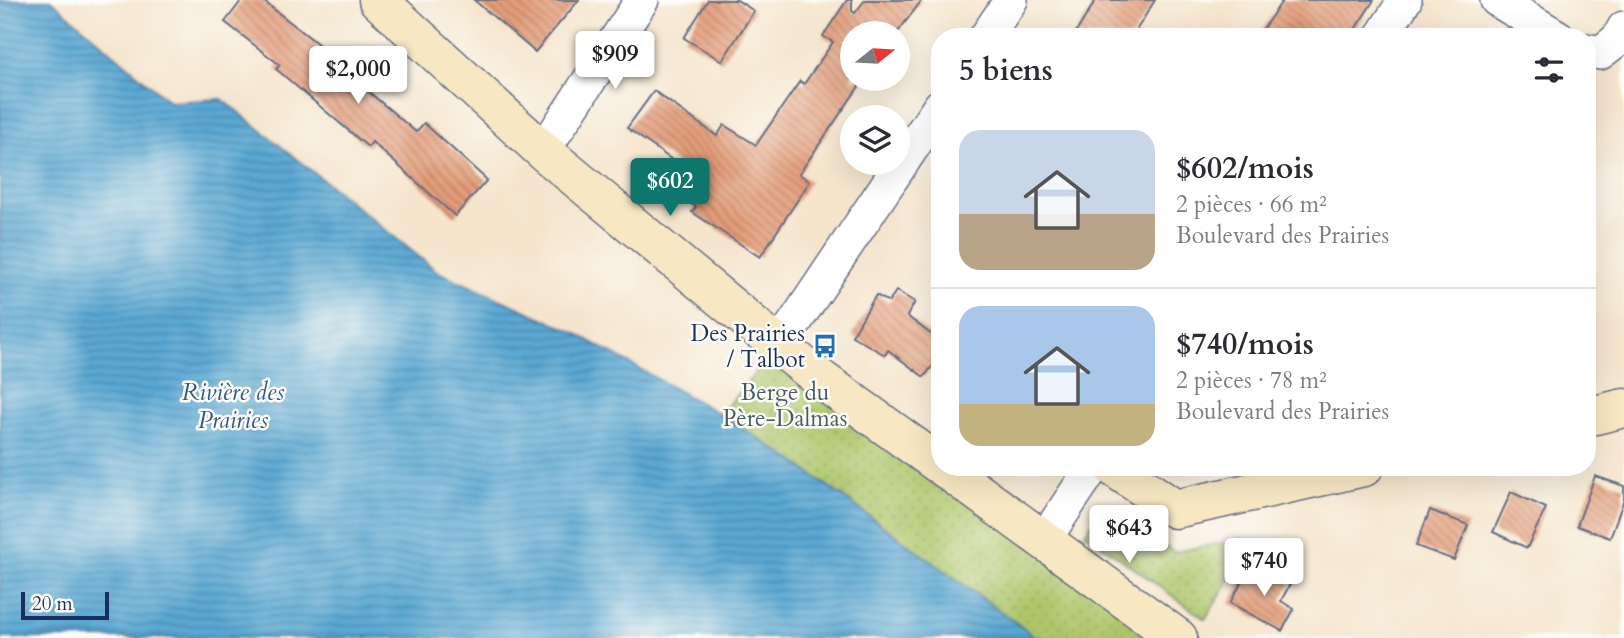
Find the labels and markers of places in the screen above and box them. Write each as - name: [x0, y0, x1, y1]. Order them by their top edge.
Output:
- pin: $909: [574, 32, 656, 91]
- pin: $2,000: [301, 46, 415, 106]
- pin: $602: [629, 158, 711, 218]
- place label: Des Prairies / Talbot: [691, 318, 805, 375]
- bus stop icon: Des Prairies / Talbot: [811, 332, 839, 360]
- pin: $643: [1088, 505, 1170, 565]
- pin: $740: [1223, 538, 1305, 598]

